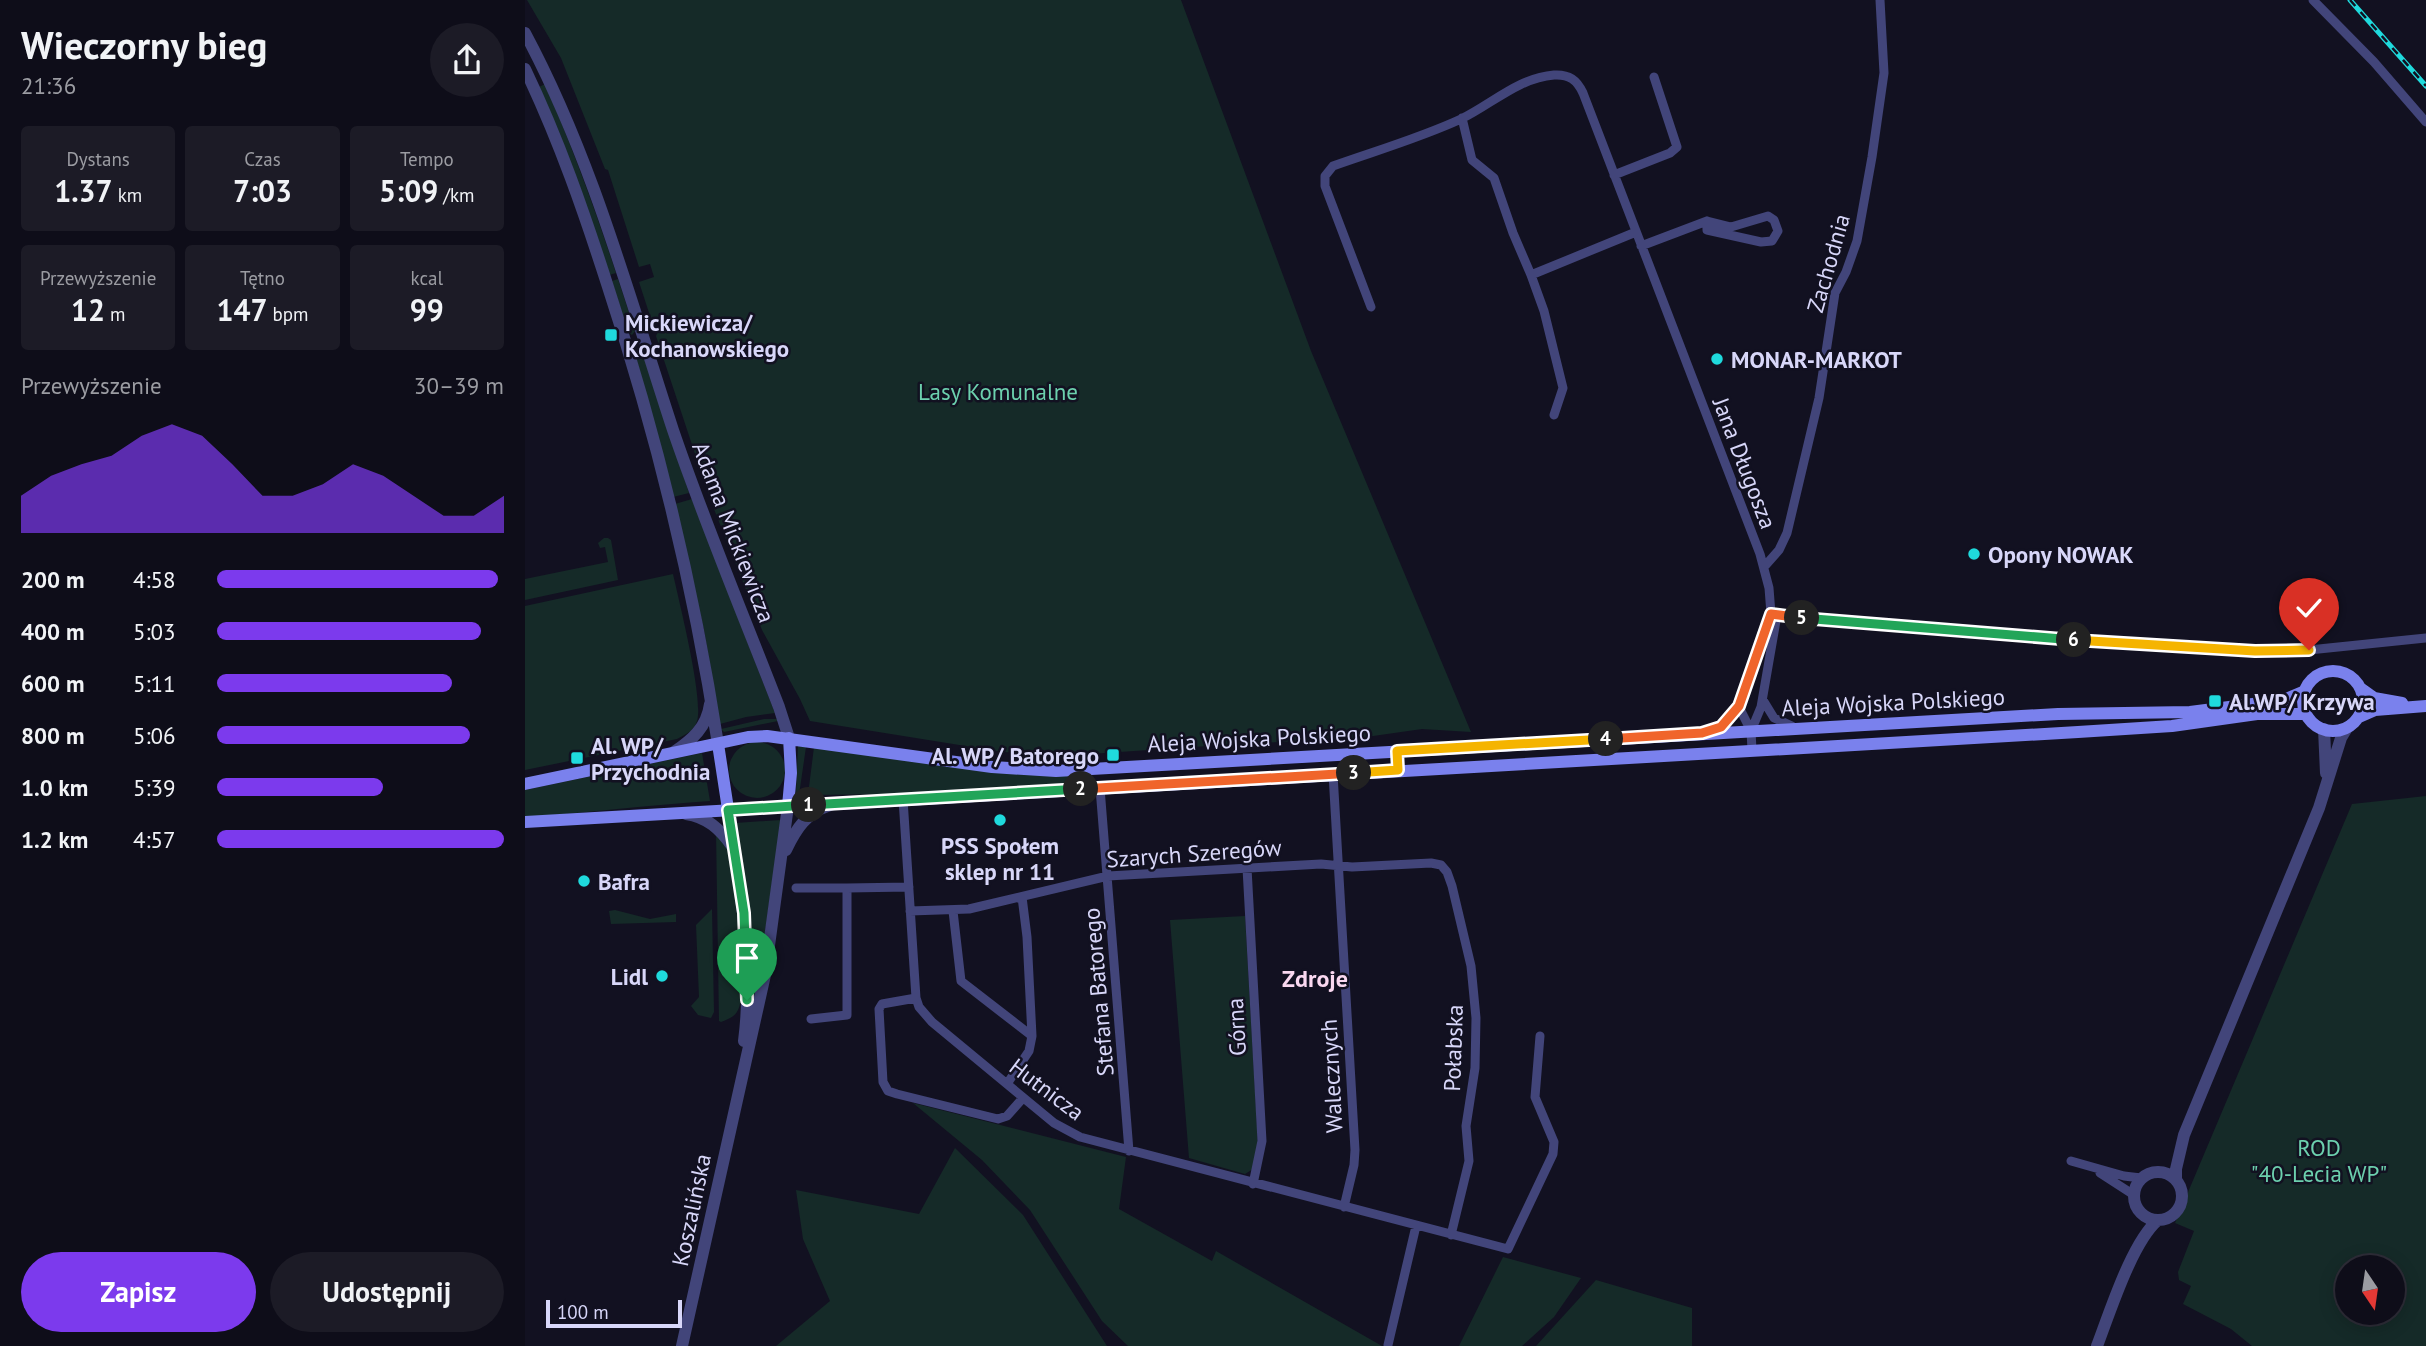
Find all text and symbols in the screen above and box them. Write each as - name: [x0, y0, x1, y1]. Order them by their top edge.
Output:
- text: Wieczorny bieg: [21, 20, 267, 69]
- button: share: [430, 23, 504, 97]
- text: 21:36: [21, 71, 76, 100]
- text: Dystans: [67, 147, 130, 171]
- text: Czas: [244, 147, 281, 171]
- text: Tempo: [400, 147, 454, 171]
- text: 1.37: [54, 171, 113, 210]
- text: 7:03: [233, 171, 292, 210]
- text: 5:09: [379, 171, 438, 210]
- text: km: [113, 183, 142, 207]
- text: /km: [438, 183, 475, 207]
- street label: Zachodnia: [1800, 210, 1856, 316]
- text: Przewyższenie: [40, 266, 156, 290]
- text: Tętno: [240, 266, 285, 290]
- text: kcal: [411, 266, 443, 290]
- text: 12: [71, 290, 105, 329]
- text: 147: [216, 290, 267, 329]
- text: 99: [410, 290, 444, 329]
- text: m: [105, 302, 125, 326]
- text: bpm: [267, 302, 309, 326]
- place label: Mickiewicza/ Kochanowskiego: [625, 308, 789, 363]
- marker: Mickiewicza/ Kochanowskiego: [603, 327, 619, 343]
- place label: MONAR-MARKOT: [1731, 345, 1902, 374]
- marker: MONAR-MARKOT: [1709, 351, 1725, 367]
- text: Przewyższenie: [21, 371, 162, 400]
- text: 30–39 m: [414, 371, 504, 400]
- park label: Lasy Komunalne: [918, 377, 1078, 406]
- street label: Jana Długosza: [1706, 392, 1783, 533]
- street label: Adama Mickiewicza: [686, 437, 782, 627]
- place label: Opony NOWAK: [1988, 540, 2134, 569]
- marker: Opony NOWAK: [1966, 546, 1982, 562]
- text: 200 m: [21, 565, 84, 594]
- text: 4:58: [133, 565, 176, 594]
- pin: [2279, 578, 2339, 650]
- icon: check: [2290, 589, 2328, 627]
- pin: 5: [1785, 600, 1819, 636]
- text: 5: [1796, 605, 1807, 629]
- text: 400 m: [21, 617, 84, 646]
- text: 5:03: [133, 617, 176, 646]
- pin: 6: [2057, 622, 2091, 658]
- text: 6: [2068, 627, 2079, 651]
- text: 600 m: [21, 669, 84, 698]
- text: 5:11: [133, 669, 176, 698]
- street label: Aleja Wojska Polskiego: [1780, 682, 2006, 722]
- place label: Al.WP/ Krzywa: [2229, 687, 2375, 716]
- marker: Al.WP/ Krzywa: [2207, 693, 2223, 709]
- street label: Aleja Wojska Polskiego: [1146, 718, 1372, 758]
- text: 800 m: [21, 721, 84, 750]
- text: 5:06: [133, 721, 176, 750]
- pin: 4: [1589, 722, 1623, 756]
- text: 4: [1600, 726, 1611, 750]
- place label: Al. WP/ Przychodnia: [591, 731, 710, 786]
- place label: Al. WP/ Batorego: [931, 741, 1099, 770]
- marker: Al. WP/ Batorego: [1105, 747, 1121, 763]
- marker: Al. WP/ Przychodnia: [569, 750, 585, 766]
- pin: 3: [1337, 756, 1371, 790]
- text: 3: [1348, 760, 1359, 784]
- pin: 2: [1063, 772, 1099, 806]
- text: 1.0 km: [21, 773, 88, 802]
- text: 5:39: [133, 773, 176, 802]
- text: 2: [1075, 776, 1086, 800]
- pin: 1: [791, 788, 827, 822]
- text: 1: [803, 792, 814, 816]
- marker: PSS Społem sklep nr 11: [992, 812, 1008, 828]
- text: 1.2 km: [21, 825, 88, 854]
- text: 4:57: [133, 825, 176, 854]
- place label: PSS Społem sklep nr 11: [941, 831, 1059, 886]
- street label: Szarych Szeregów: [1105, 832, 1283, 874]
- place label: Bafra: [598, 867, 650, 896]
- marker: Bafra: [576, 873, 592, 889]
- street label: Stefana Batorego: [1076, 907, 1120, 1077]
- pin: [717, 928, 777, 1000]
- icon: arrive: [728, 939, 766, 977]
- place label: Lidl: [611, 962, 648, 991]
- district label: Zdroje: [1282, 963, 1348, 994]
- marker: Lidl: [654, 968, 670, 984]
- street label: Górna: [1220, 997, 1252, 1057]
- street label: Połabska: [1437, 1004, 1469, 1092]
- street label: Walecznych: [1314, 1018, 1348, 1134]
- street label: Hutnicza: [1004, 1052, 1090, 1126]
- park label: ROD "40-Lecia WP": [2251, 1133, 2387, 1188]
- street label: Koszalińska: [665, 1151, 717, 1269]
- button: Zapisz: [21, 1252, 256, 1332]
- button: Udostępnij: [270, 1252, 504, 1332]
- north arrow: [2335, 1255, 2405, 1325]
- map controls: [2335, 1255, 2405, 1325]
- scale bar: [546, 1297, 683, 1329]
- text: 100 m: [557, 1300, 609, 1324]

